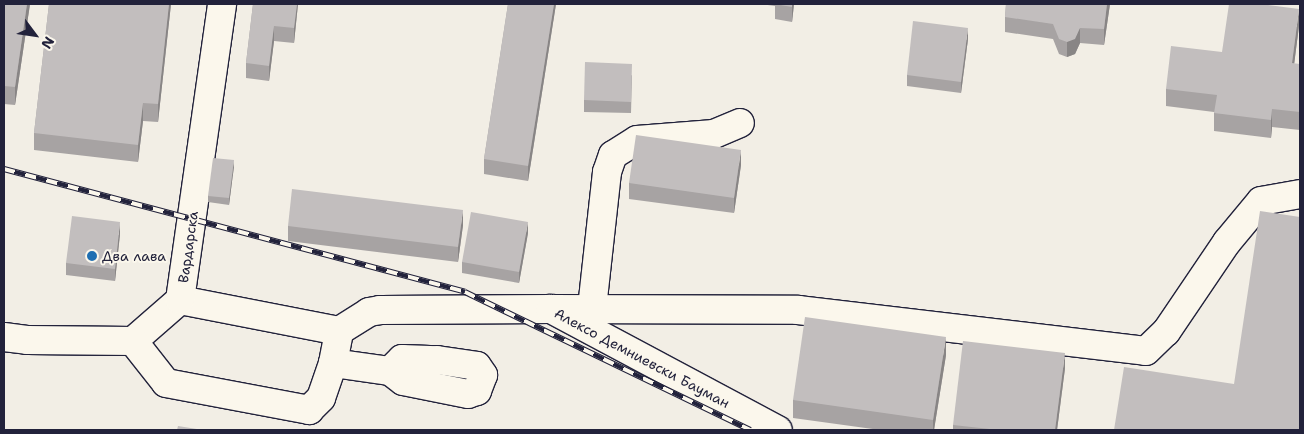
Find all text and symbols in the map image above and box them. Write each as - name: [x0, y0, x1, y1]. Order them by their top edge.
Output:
- north arrow: [10, 10, 60, 60]
- text: N: [37, 33, 58, 52]
- street label: Вардарска: [175, 210, 201, 284]
- place label: Два лава: [102, 248, 166, 264]
- marker: Два лава: [86, 250, 98, 262]
- street label: Алексо Демниевски Бауман: [552, 305, 732, 411]

